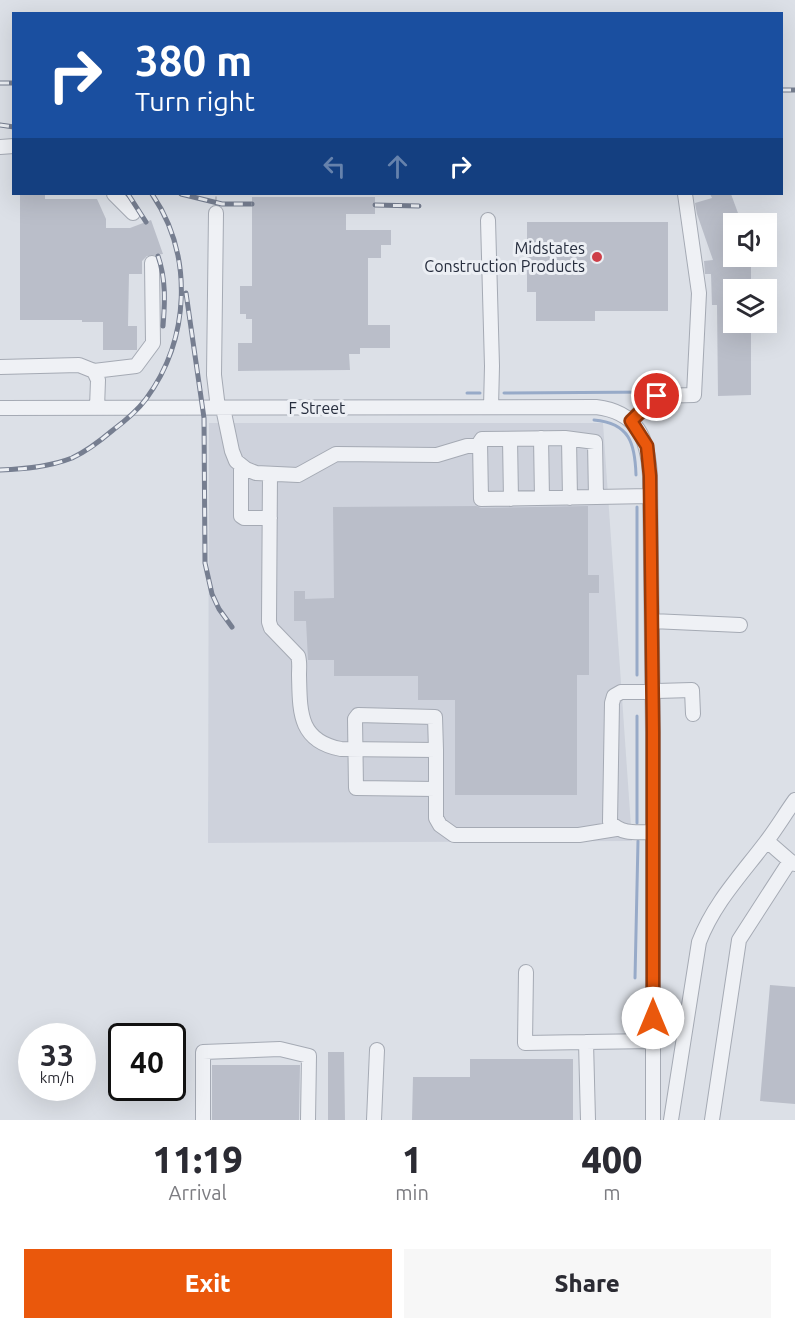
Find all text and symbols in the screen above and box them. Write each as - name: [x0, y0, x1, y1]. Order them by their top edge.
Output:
- icon: right: [36, 36, 114, 114]
- text: 380 m: [135, 37, 252, 84]
- text: Turn right: [135, 86, 255, 116]
- icon: left: [318, 150, 351, 183]
- icon: ahead: [381, 150, 414, 183]
- icon: right: [444, 150, 477, 183]
- map controls: [723, 213, 777, 333]
- button: sound: [723, 213, 777, 267]
- place label: Midstates Construction Products: [424, 239, 585, 275]
- marker: Midstates Construction Products: [590, 250, 604, 264]
- button: layers: [723, 279, 777, 333]
- pin: [631, 370, 682, 421]
- icon: arrive: [640, 379, 673, 412]
- street label: F Street: [289, 399, 346, 417]
- position arrow: [621, 986, 685, 1050]
- speed limit sign: 40: [108, 1023, 186, 1101]
- text: 33: [40, 1038, 74, 1072]
- text: km/h: [40, 1069, 74, 1086]
- text: 11:19: [153, 1139, 243, 1180]
- text: 1: [402, 1139, 422, 1180]
- text: 400: [581, 1139, 642, 1180]
- text: Arrival: [169, 1181, 227, 1204]
- text: min: [395, 1181, 429, 1204]
- text: m: [603, 1181, 621, 1204]
- button: Exit: [24, 1249, 392, 1318]
- button: Share: [404, 1249, 771, 1318]

